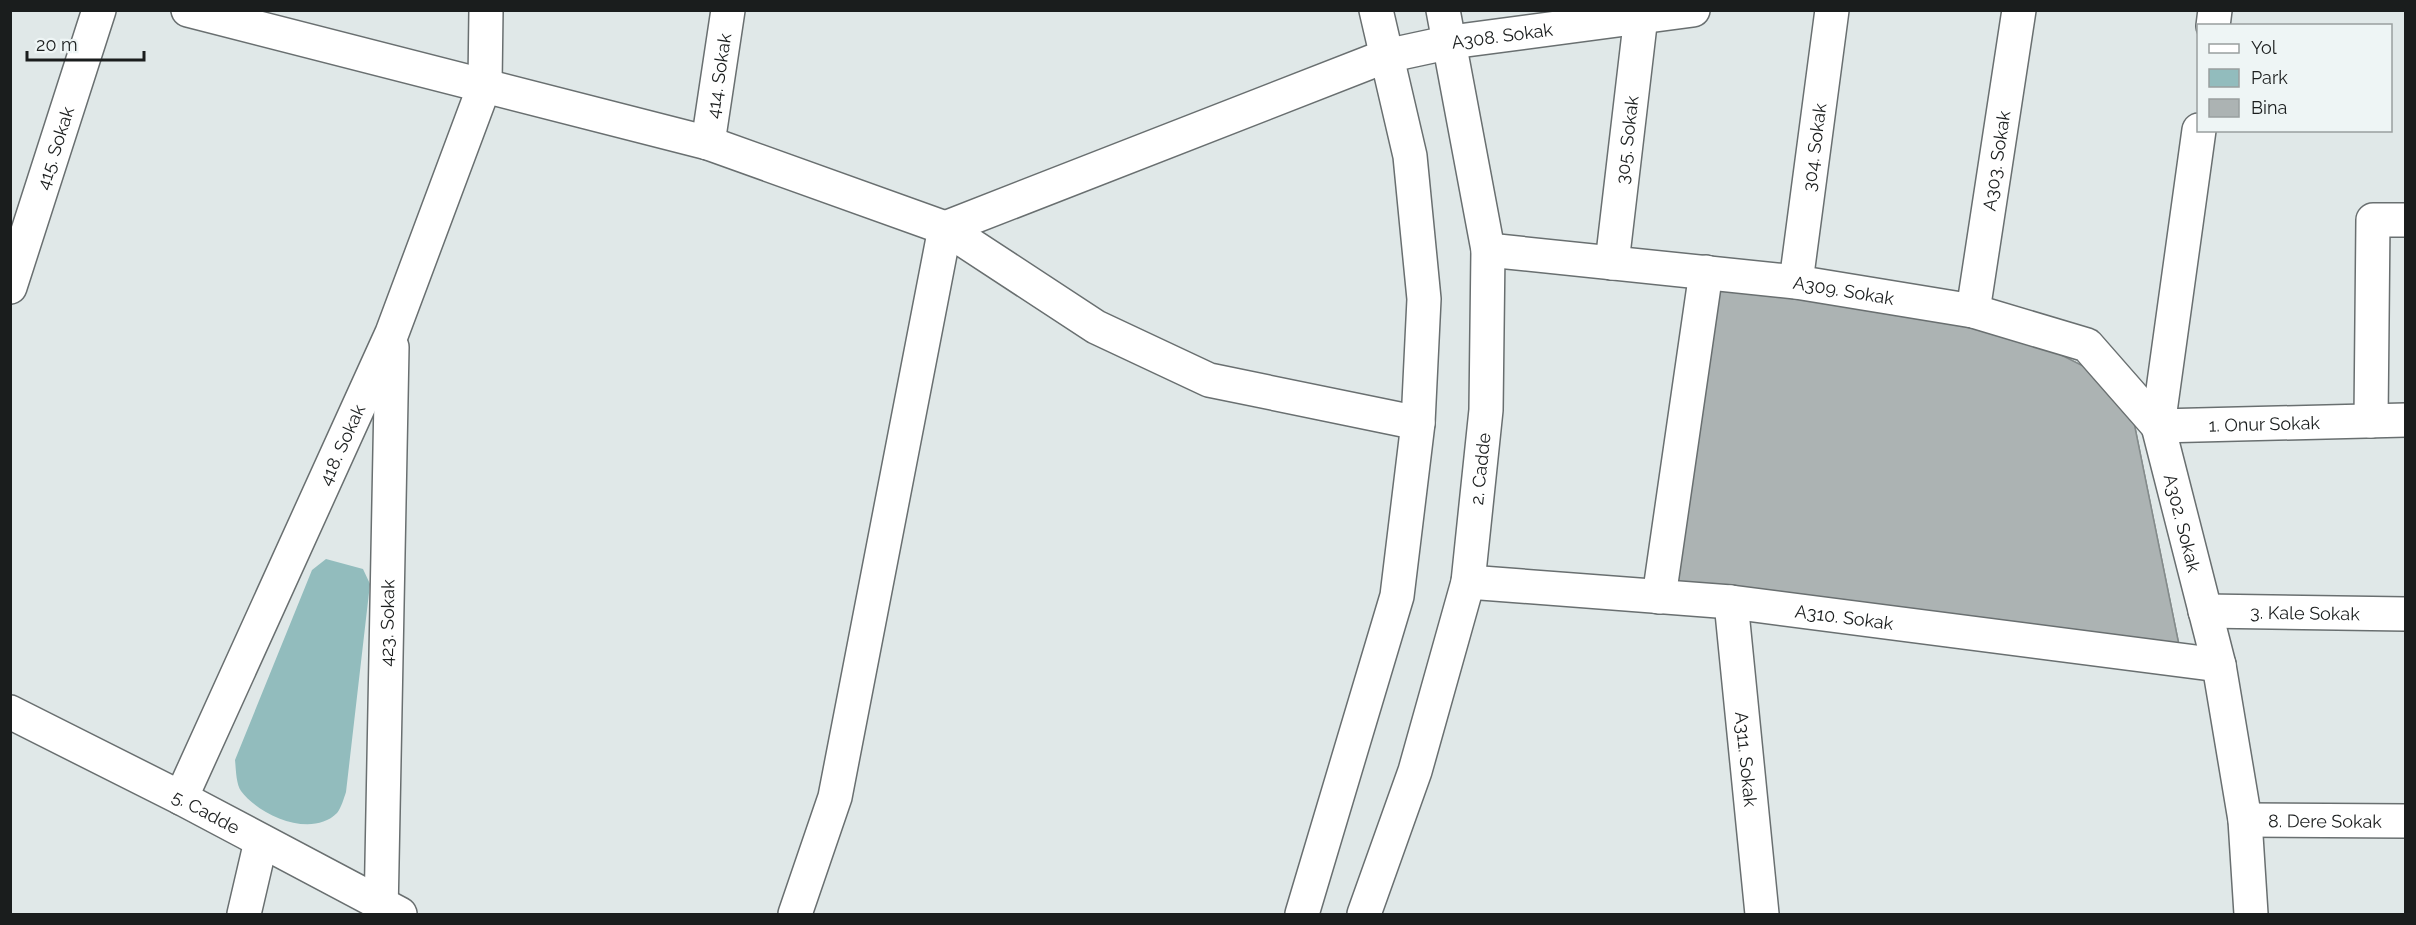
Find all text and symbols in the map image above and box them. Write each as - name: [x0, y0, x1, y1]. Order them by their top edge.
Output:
- street label: A308. Sokak: [1450, 18, 1554, 52]
- scale bar: [27, 24, 144, 62]
- legend: [2197, 24, 2392, 132]
- street label: 414. Sokak: [701, 31, 735, 120]
- text: 20 m: [36, 34, 78, 55]
- text: Yol: [2251, 37, 2277, 58]
- text: Park: [2251, 67, 2288, 88]
- street label: 305. Sokak: [1611, 94, 1642, 185]
- text: Bina: [2251, 97, 2287, 118]
- street label: 304. Sokak: [1798, 101, 1830, 193]
- street label: 415. Sokak: [32, 103, 78, 192]
- street label: A303. Sokak: [1978, 109, 2014, 212]
- street label: A309. Sokak: [1792, 271, 1896, 308]
- street label: 418. Sokak: [314, 400, 369, 489]
- street label: 1. Onur Sokak: [2208, 412, 2321, 435]
- street label: 2. Cadde: [1466, 431, 1494, 506]
- street label: A302. Sokak: [2160, 472, 2206, 575]
- street label: 423. Sokak: [375, 579, 398, 667]
- street label: A310. Sokak: [1794, 600, 1895, 633]
- street label: 3. Kale Sokak: [2250, 601, 2360, 624]
- street label: A311. Sokak: [1731, 711, 1762, 808]
- street label: 5. Cadde: [169, 785, 244, 838]
- street label: 8. Dere Sokak: [2268, 810, 2382, 831]

